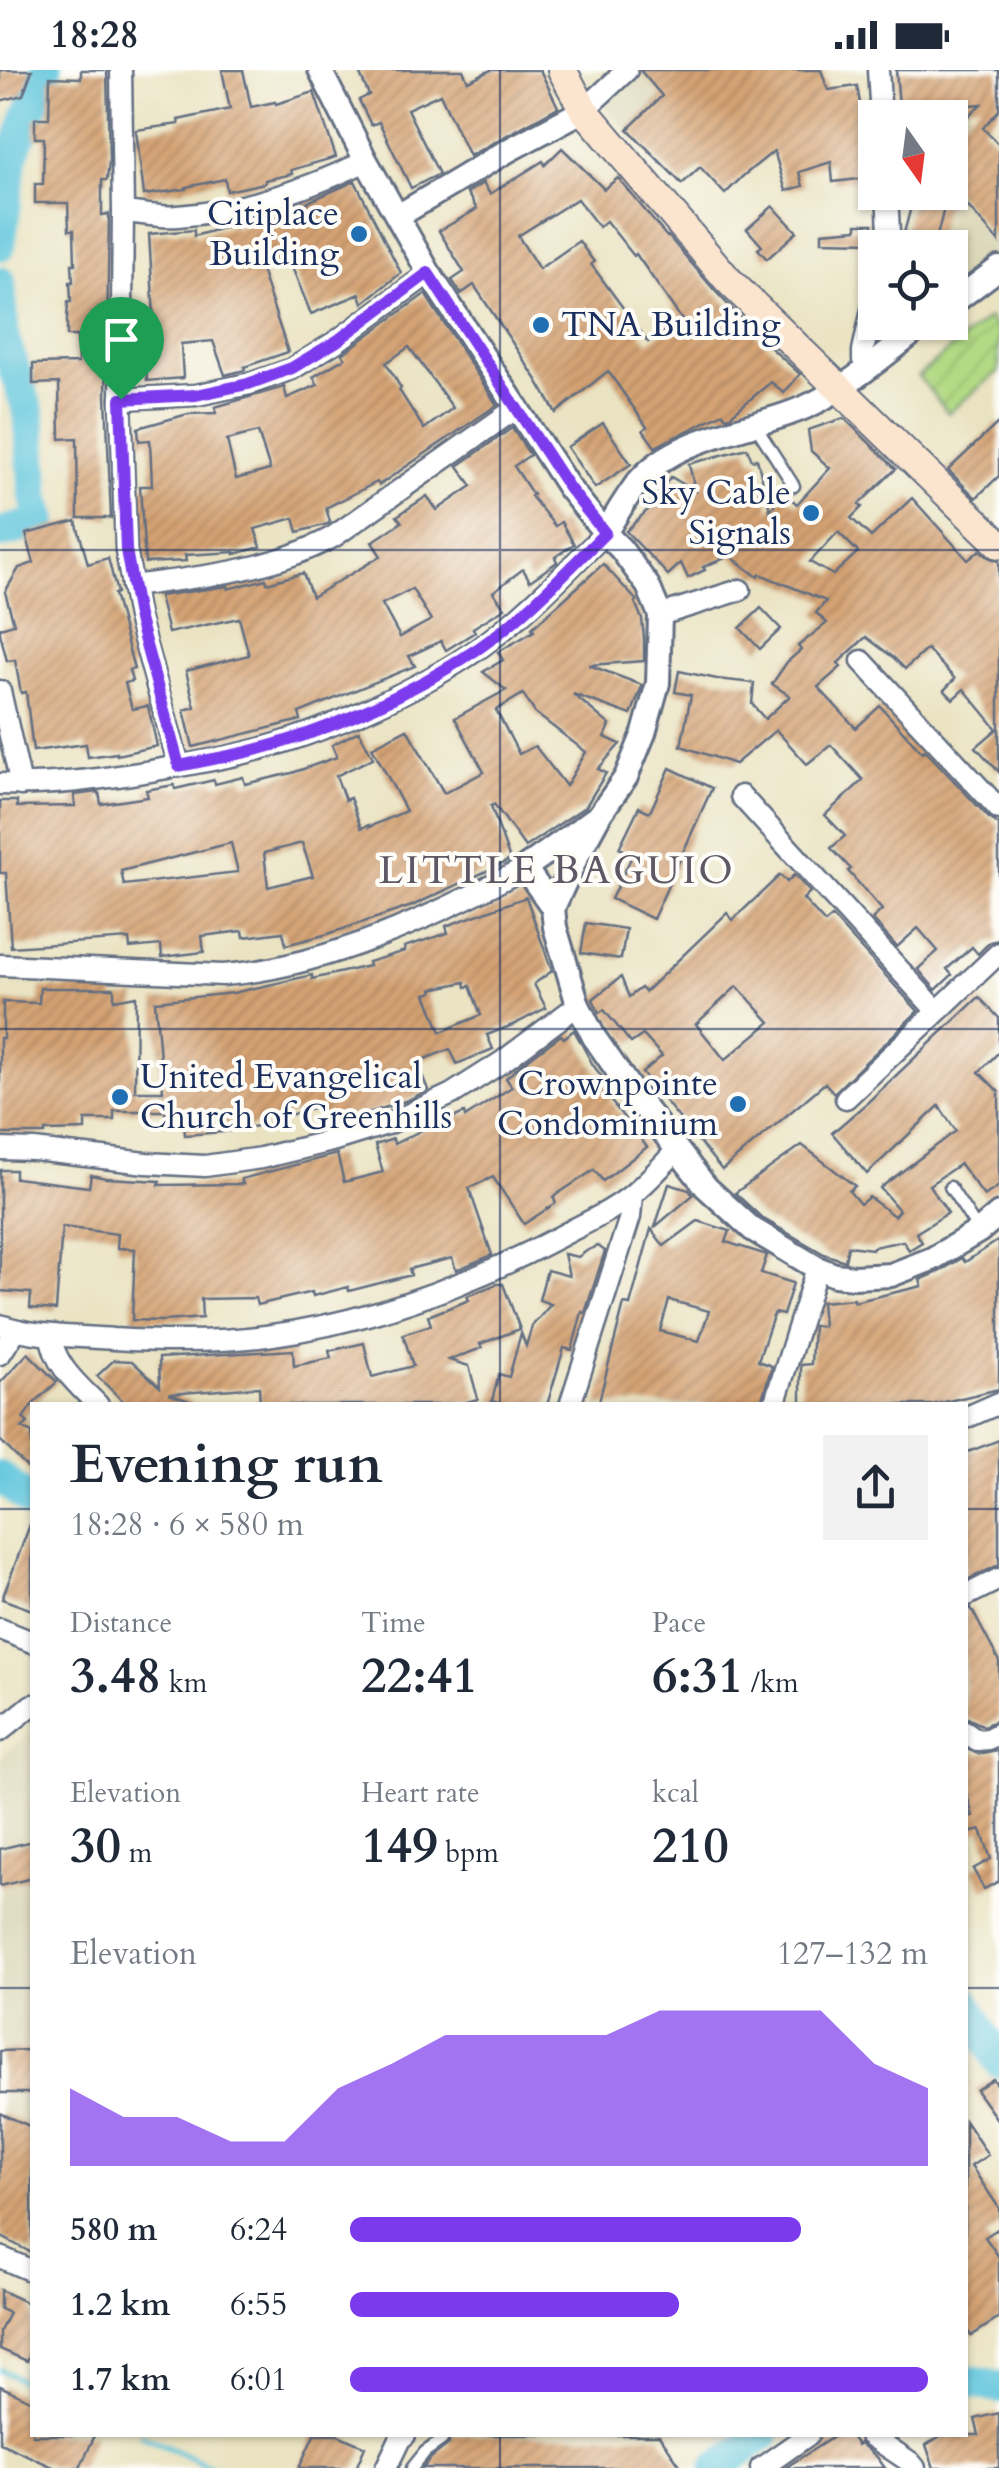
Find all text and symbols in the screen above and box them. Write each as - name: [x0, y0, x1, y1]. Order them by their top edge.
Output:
- text: 18:28: [50, 9, 139, 61]
- north arrow: [858, 100, 968, 210]
- map controls: [858, 100, 968, 340]
- place label: Citiplace Building: [207, 190, 339, 278]
- marker: Citiplace Building: [348, 223, 370, 245]
- button: locate: [858, 230, 968, 340]
- pin: [79, 297, 164, 400]
- place label: TNA Building: [561, 301, 781, 349]
- icon: arrive: [94, 312, 149, 367]
- marker: TNA Building: [530, 314, 552, 336]
- place label: Sky Cable Signals: [641, 469, 791, 557]
- marker: Sky Cable Signals: [800, 502, 822, 524]
- district label: LITTLE BAGUIO: [379, 843, 735, 898]
- place label: United Evangelical Church of Greenhills: [140, 1053, 452, 1141]
- place label: Crownpointe Condominium: [497, 1060, 718, 1148]
- marker: United Evangelical Church of Greenhills: [109, 1086, 131, 1108]
- marker: Crownpointe Condominium: [727, 1093, 749, 1115]
- text: Evening run: [70, 1428, 383, 1502]
- button: share: [823, 1435, 928, 1540]
- text: 18:28 · 6 × 580 m: [70, 1503, 304, 1547]
- text: Distance: [70, 1604, 172, 1642]
- text: Time: [361, 1604, 426, 1642]
- text: Pace: [652, 1604, 706, 1642]
- text: 3.48: [70, 1642, 161, 1710]
- text: 22:41: [361, 1642, 478, 1710]
- text: 6:31: [652, 1642, 743, 1710]
- text: km: [161, 1664, 208, 1702]
- text: /km: [743, 1664, 799, 1702]
- text: Elevation: [70, 1774, 181, 1812]
- text: Heart rate: [361, 1774, 480, 1812]
- text: kcal: [652, 1774, 699, 1812]
- text: 30: [70, 1812, 121, 1880]
- text: 149: [361, 1812, 438, 1880]
- text: 210: [652, 1812, 729, 1880]
- text: m: [121, 1834, 152, 1872]
- text: bpm: [438, 1834, 499, 1872]
- text: Elevation: [70, 1932, 197, 1976]
- text: 127–132 m: [776, 1932, 928, 1976]
- text: 580 m: [70, 2208, 157, 2252]
- text: 6:24: [230, 2208, 287, 2252]
- text: 1.2 km: [70, 2283, 170, 2327]
- text: 6:55: [230, 2283, 287, 2327]
- text: 1.7 km: [70, 2358, 170, 2402]
- text: 6:01: [230, 2358, 287, 2402]

